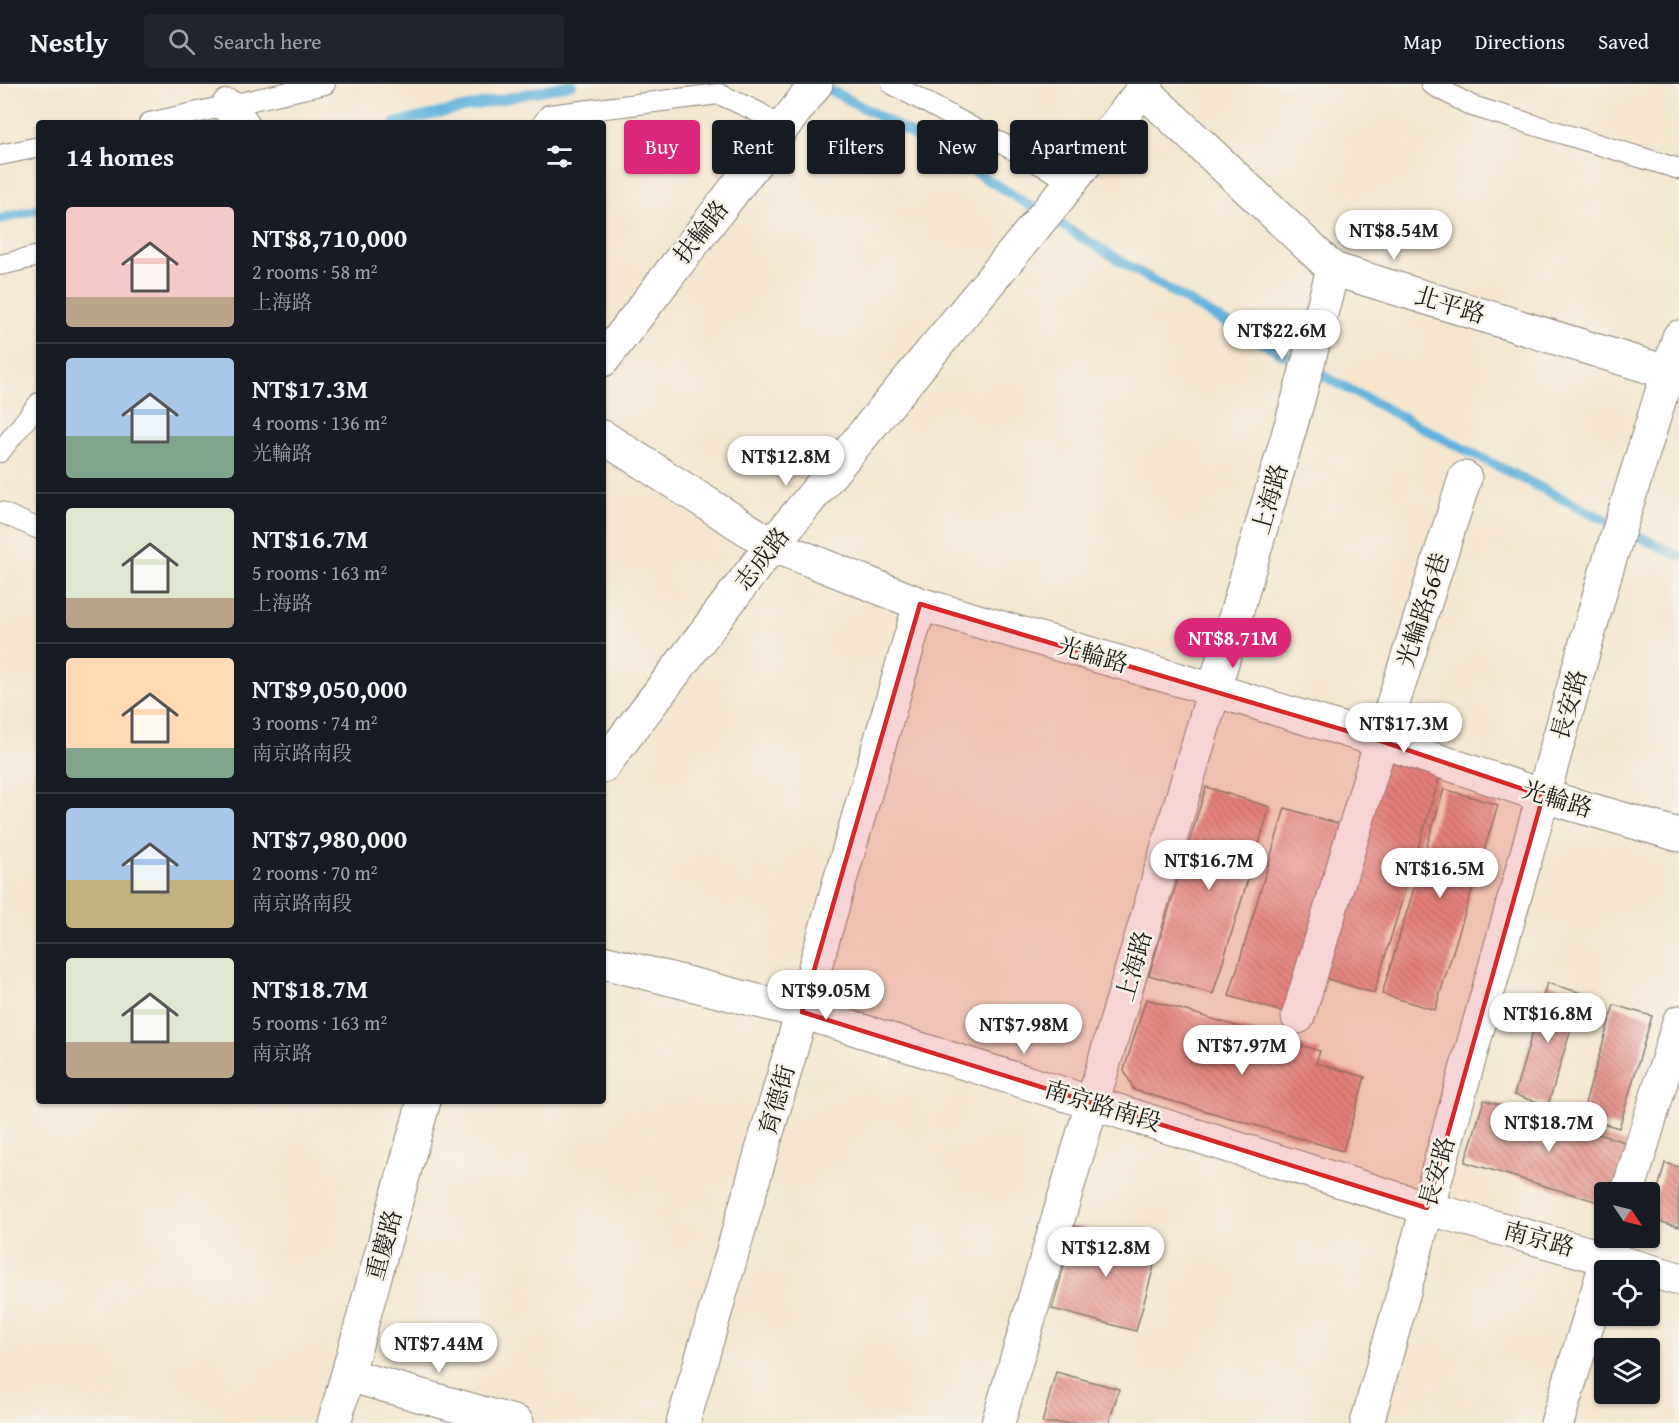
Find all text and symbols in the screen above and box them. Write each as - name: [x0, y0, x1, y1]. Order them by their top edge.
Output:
- search box: [144, 14, 564, 68]
- text: Nestly: [30, 21, 108, 62]
- icon: search: [165, 25, 198, 58]
- text: Search here: [213, 25, 322, 57]
- text: Map: [1403, 26, 1442, 57]
- text: Directions: [1475, 26, 1565, 57]
- text: Saved: [1598, 26, 1649, 57]
- chip: Buy: [624, 120, 700, 174]
- chip: Rent: [712, 120, 795, 174]
- chip: Filters: [807, 120, 905, 174]
- chip: New: [917, 120, 998, 174]
- chip: Apartment: [1010, 120, 1148, 174]
- text: 14 homes: [66, 137, 174, 176]
- icon: filters: [543, 140, 576, 173]
- street label: 扶輪路: [665, 193, 737, 271]
- pin: NT$8.54M: [1332, 210, 1456, 261]
- text: NT$8.54M: [1349, 215, 1439, 244]
- text: NT$8,710,000: [252, 218, 407, 257]
- icon: home: [114, 231, 186, 303]
- text: 2 rooms · 58 m²: [252, 257, 378, 286]
- street label: 北平路: [1411, 277, 1490, 332]
- text: 上海路: [252, 287, 312, 316]
- pin: NT$22.6M: [1220, 310, 1344, 361]
- text: NT$22.6M: [1237, 315, 1327, 344]
- text: NT$17.3M: [252, 369, 368, 408]
- icon: home: [114, 382, 186, 454]
- text: 4 rooms · 136 m²: [252, 408, 387, 437]
- pin: NT$12.8M: [724, 436, 848, 487]
- text: 光輪路: [252, 438, 312, 467]
- text: NT$12.8M: [741, 441, 831, 470]
- street label: 上海路: [1243, 459, 1296, 538]
- text: NT$16.7M: [252, 519, 368, 558]
- street label: 志成路: [726, 520, 798, 598]
- icon: home: [114, 532, 186, 604]
- street label: 光輪路56巷: [1387, 548, 1458, 672]
- text: 5 rooms · 163 m²: [252, 558, 387, 587]
- text: 上海路: [252, 588, 312, 617]
- pin: NT$8.71M: [1171, 618, 1295, 669]
- text: NT$8.71M: [1188, 623, 1278, 652]
- street label: 光輪路: [1054, 628, 1133, 681]
- street label: 長安路: [1542, 665, 1595, 744]
- text: NT$9,050,000: [252, 669, 407, 708]
- icon: home: [114, 682, 186, 754]
- pin: NT$17.3M: [1342, 703, 1466, 754]
- text: 3 rooms · 74 m²: [252, 708, 378, 737]
- text: NT$17.3M: [1359, 708, 1449, 737]
- text: 南京路南段: [252, 738, 352, 767]
- street label: 光輪路: [1518, 771, 1597, 826]
- text: NT$7,980,000: [252, 819, 407, 858]
- icon: home: [114, 832, 186, 904]
- pin: NT$16.7M: [1147, 840, 1271, 891]
- text: NT$16.7M: [1164, 845, 1254, 874]
- pin: NT$16.5M: [1378, 848, 1502, 899]
- text: NT$16.5M: [1395, 853, 1485, 882]
- text: 2 rooms · 70 m²: [252, 858, 378, 887]
- text: 南京路南段: [252, 888, 352, 917]
- street label: 上海路: [1107, 926, 1160, 1005]
- text: NT$18.7M: [252, 969, 368, 1008]
- pin: NT$9.05M: [764, 970, 888, 1021]
- text: NT$9.05M: [781, 975, 871, 1004]
- icon: home: [114, 982, 186, 1054]
- pin: NT$16.8M: [1486, 993, 1610, 1044]
- text: NT$16.8M: [1503, 998, 1593, 1027]
- pin: NT$7.98M: [962, 1004, 1086, 1055]
- text: 5 rooms · 163 m²: [252, 1008, 387, 1037]
- text: NT$7.98M: [979, 1009, 1069, 1038]
- pin: NT$7.97M: [1180, 1025, 1304, 1076]
- text: NT$7.97M: [1197, 1030, 1287, 1059]
- text: 南京路: [252, 1038, 312, 1067]
- street label: 育德街: [750, 1060, 803, 1139]
- street label: 南京路南段: [1041, 1071, 1166, 1140]
- pin: NT$18.7M: [1487, 1102, 1611, 1153]
- text: NT$18.7M: [1504, 1107, 1594, 1136]
- street label: 長安路: [1410, 1132, 1463, 1211]
- north arrow: [1594, 1182, 1660, 1248]
- map controls: [1594, 1182, 1660, 1404]
- street label: 重慶路: [357, 1205, 410, 1284]
- street label: 南京路: [1500, 1212, 1578, 1265]
- pin: NT$12.8M: [1044, 1227, 1168, 1278]
- text: NT$12.8M: [1061, 1232, 1151, 1261]
- button: locate: [1594, 1260, 1660, 1326]
- pin: NT$7.44M: [377, 1323, 501, 1374]
- text: NT$7.44M: [394, 1328, 484, 1357]
- button: layers: [1594, 1338, 1660, 1404]

